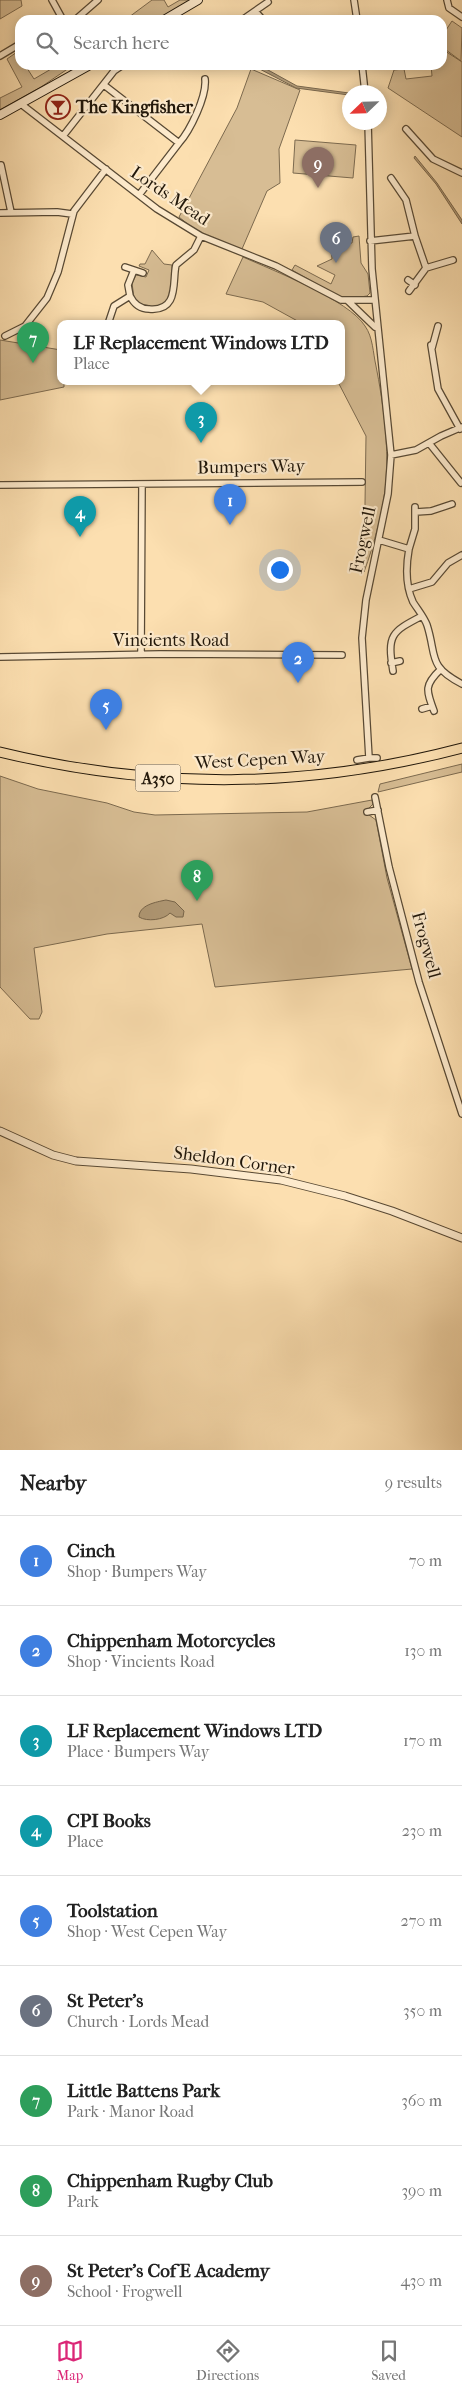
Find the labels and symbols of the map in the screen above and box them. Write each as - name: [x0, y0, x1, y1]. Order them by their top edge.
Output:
- north arrow: [342, 85, 387, 130]
- bar icon: The Kingfisher: [45, 94, 71, 120]
- place label: The Kingfisher: [75, 97, 193, 118]
- pin: 9: [302, 147, 334, 188]
- street label: Lords Mead: [126, 162, 214, 230]
- pin: 6: [320, 222, 352, 263]
- pin: 7: [17, 322, 49, 363]
- pin: 3: [185, 402, 217, 443]
- street label: Bumpers Way: [197, 456, 306, 478]
- pin: 1: [214, 484, 246, 525]
- pin: 4: [64, 496, 96, 537]
- street label: Frogwell: [346, 504, 380, 576]
- your location: [267, 557, 293, 583]
- street label: Vincients Road: [112, 630, 230, 651]
- pin: 2: [282, 642, 314, 683]
- pin: 5: [90, 689, 122, 730]
- street label: West Cepen Way: [193, 746, 327, 774]
- road number: A350: [136, 764, 180, 791]
- pin: 8: [181, 860, 213, 901]
- street label: Frogwell: [407, 909, 445, 981]
- street label: Sheldon Corner: [172, 1142, 296, 1180]

